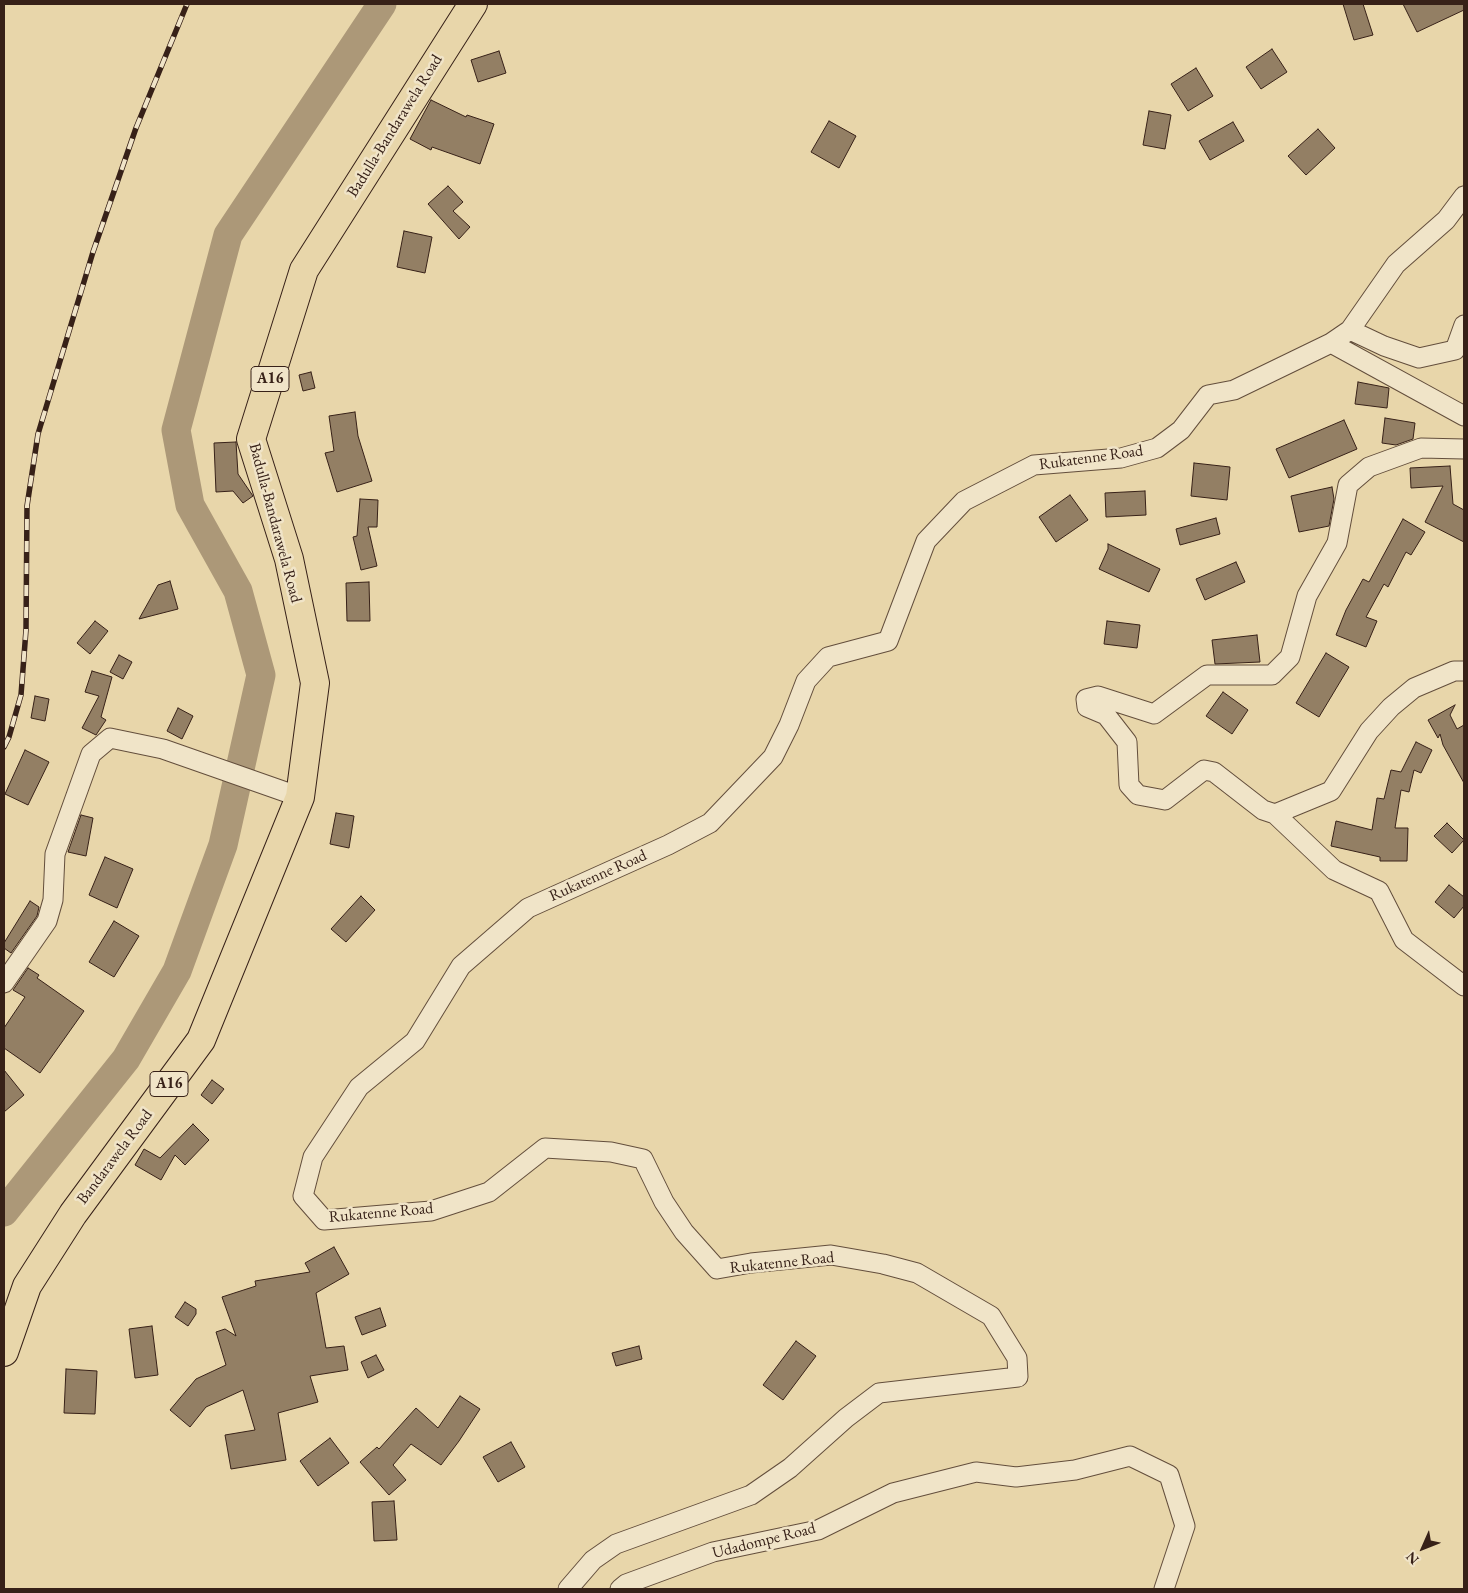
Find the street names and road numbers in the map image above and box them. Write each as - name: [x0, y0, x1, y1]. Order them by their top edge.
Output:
- street label: Badulla-Bandarawela Road: [343, 51, 447, 201]
- road number: A16: [251, 366, 289, 392]
- street label: Badulla-Bandarawela Road: [244, 441, 306, 605]
- street label: Rukatenne Road: [1038, 441, 1144, 475]
- street label: Rukatenne Road: [546, 846, 650, 906]
- road number: A16: [150, 1072, 188, 1096]
- street label: Bandarawela Road: [73, 1106, 157, 1208]
- street label: Rukatenne Road: [328, 1199, 434, 1227]
- street label: Rukatenne Road: [729, 1248, 835, 1278]
- street label: Udadompe Road: [710, 1519, 818, 1563]

